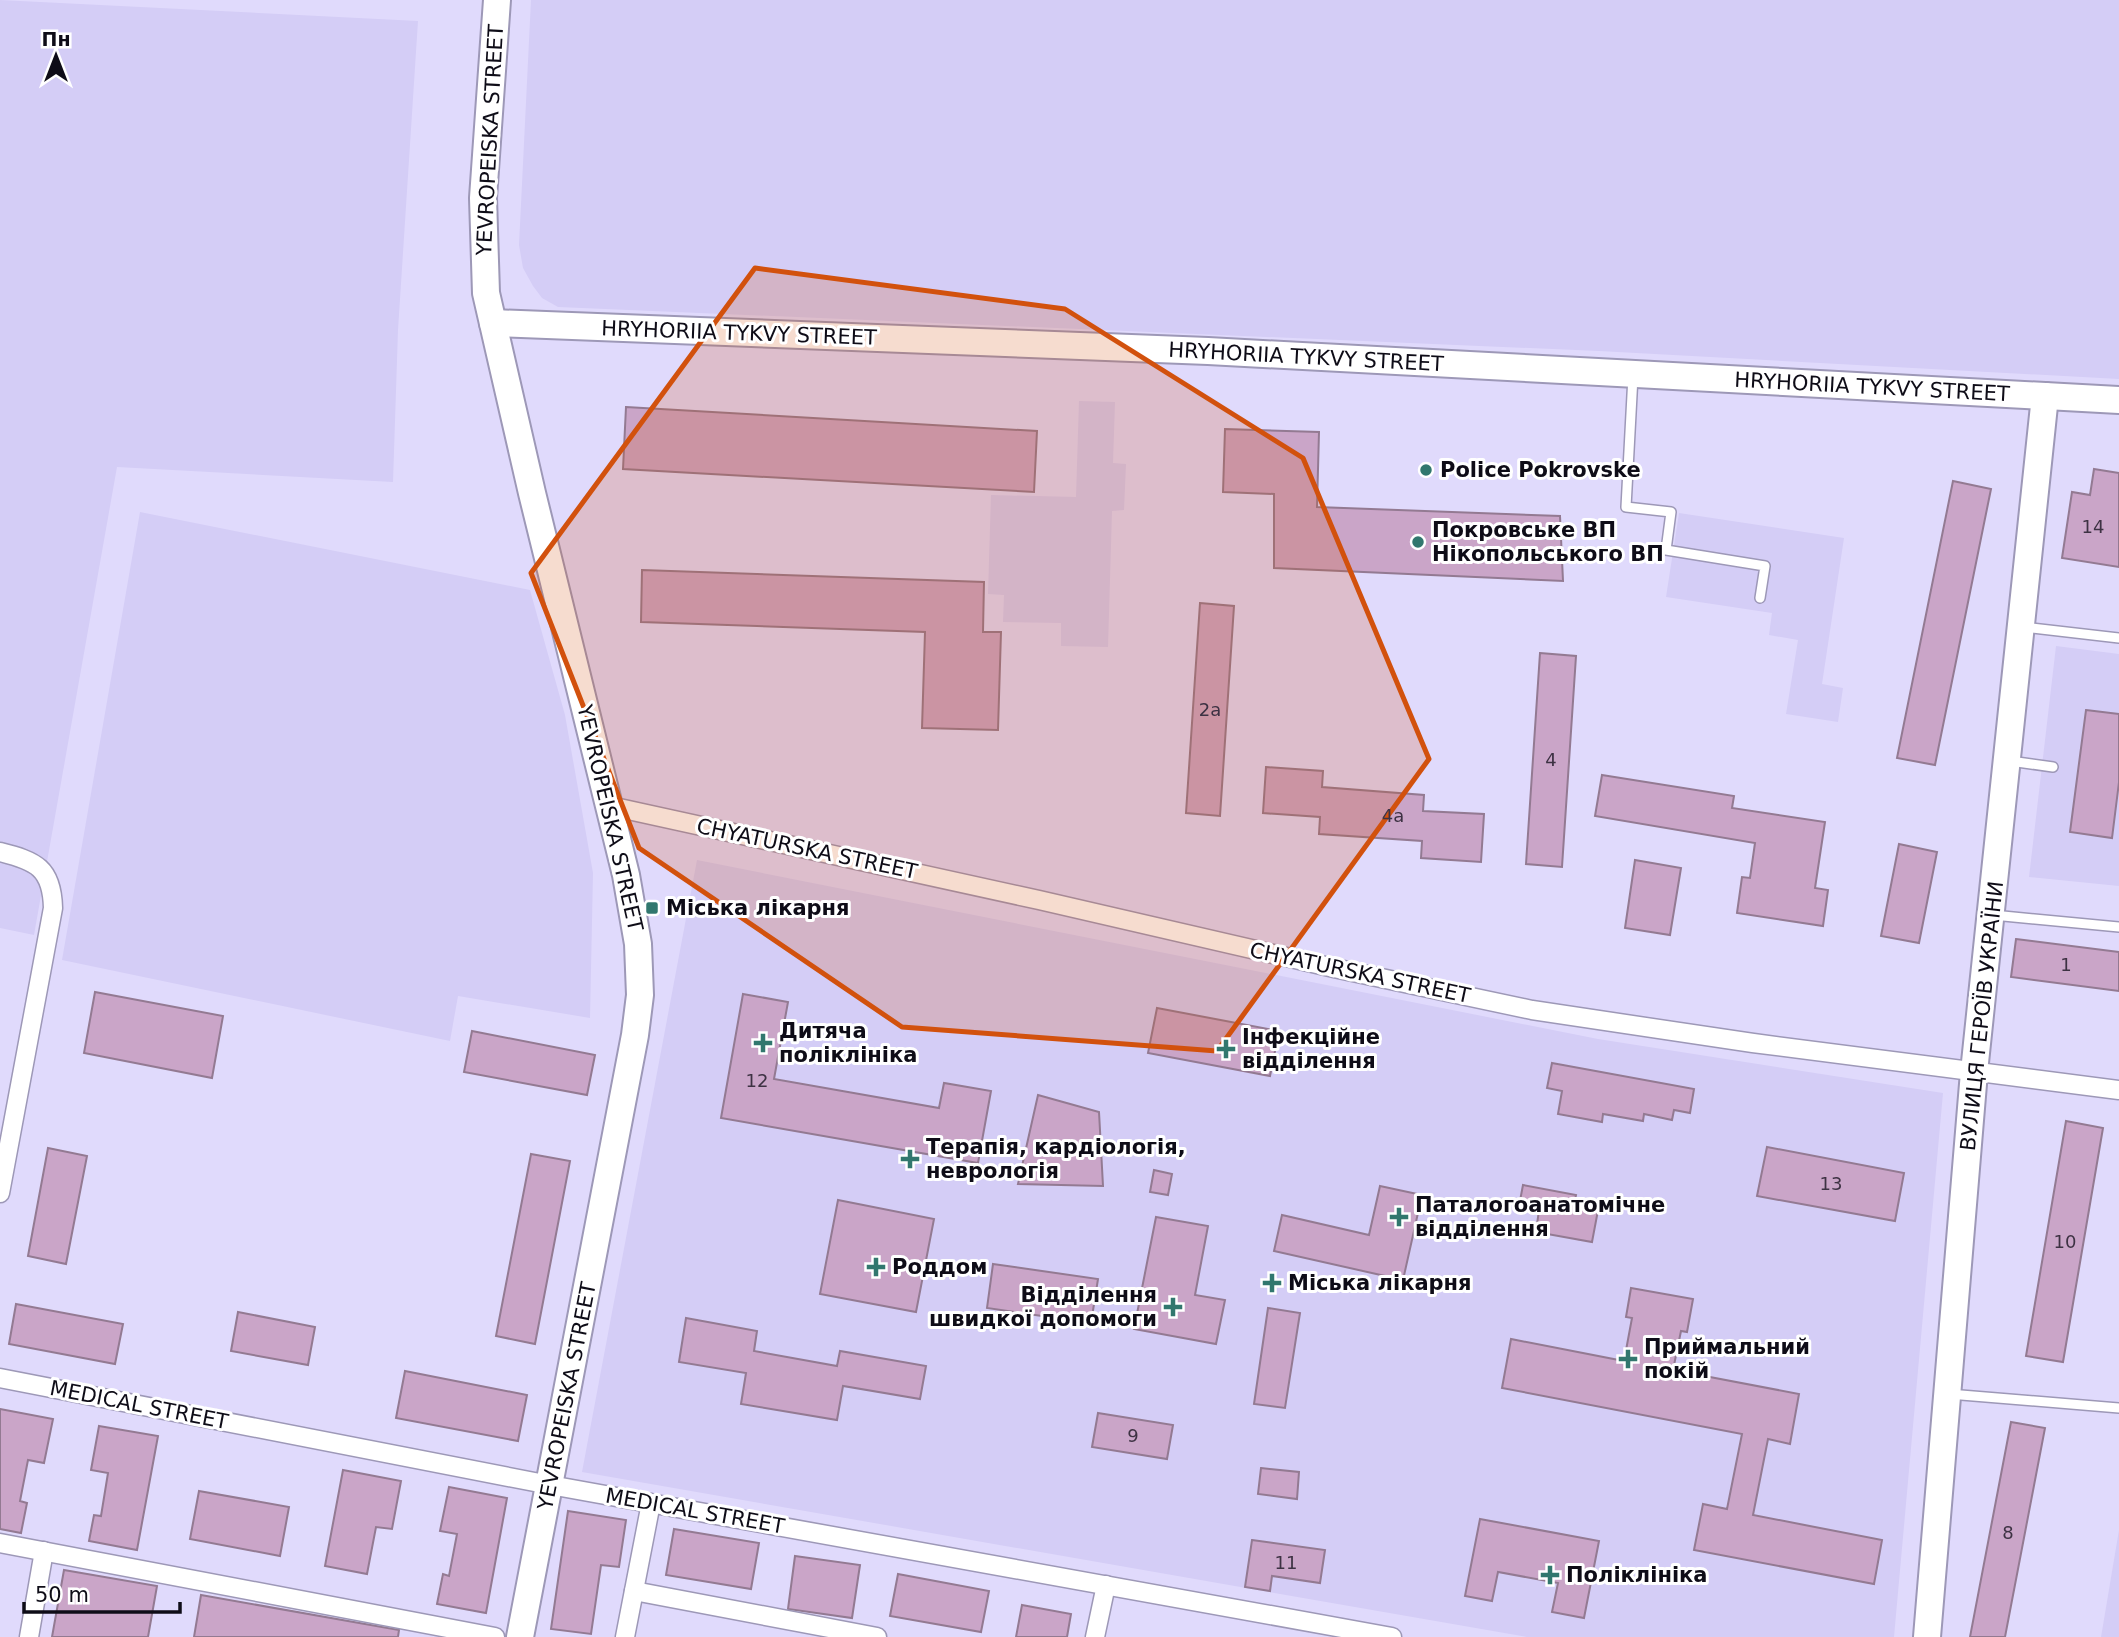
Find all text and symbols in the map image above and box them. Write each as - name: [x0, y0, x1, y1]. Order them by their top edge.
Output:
- north arrow: [21, 21, 91, 91]
- street label: YEVROPEISKA STREET: [472, 24, 508, 257]
- text: Пн: [41, 28, 71, 50]
- street label: HRYHORIIA TYKVY STREET: [601, 316, 877, 350]
- street label: HRYHORIIA TYKVY STREET: [1168, 338, 1444, 376]
- street label: HRYHORIIA TYKVY STREET: [1734, 368, 2010, 406]
- place label: Police Pokrovske: [1440, 458, 1641, 482]
- marker: Police Pokrovske: [1418, 462, 1434, 478]
- house number: 14: [2082, 516, 2104, 537]
- place label: Покровське ВП Нікопольського ВП: [1432, 518, 1664, 566]
- marker: Покровське ВП Нікопольського ВП: [1410, 534, 1426, 550]
- house number: 2а: [1199, 699, 1221, 720]
- street label: YEVROPEISKA STREET: [572, 701, 648, 934]
- house number: 4: [1545, 749, 1557, 770]
- house number: 4а: [1382, 805, 1404, 826]
- street label: CHYATURSKA STREET: [694, 814, 920, 884]
- street label: ВУЛИЦЯ ГЕРОЇВ УКРАЇНИ: [1955, 880, 2008, 1152]
- place label: Міська лікарня: [666, 896, 850, 920]
- marker: Міська лікарня: [644, 900, 660, 916]
- street label: CHYATURSKA STREET: [1247, 938, 1473, 1008]
- house number: 1: [2060, 954, 2072, 975]
- place label: Дитяча поліклініка: [779, 1019, 917, 1067]
- place label: Інфекційне відділення: [1242, 1025, 1380, 1073]
- marker: Дитяча поліклініка: [753, 1033, 773, 1053]
- marker: Інфекційне відділення: [1216, 1039, 1236, 1059]
- house number: 12: [746, 1070, 768, 1091]
- place label: Терапія, кардіологія, неврологія: [926, 1135, 1186, 1183]
- marker: Терапія, кардіологія, неврологія: [900, 1149, 920, 1169]
- house number: 13: [1820, 1173, 1842, 1194]
- place label: Паталогоанатомічне відділення: [1415, 1193, 1665, 1241]
- marker: Паталогоанатомічне відділення: [1389, 1207, 1409, 1227]
- house number: 10: [2054, 1231, 2076, 1252]
- place label: Роддом: [892, 1255, 987, 1279]
- marker: Роддом: [866, 1257, 886, 1277]
- place label: Мiська лiкарня: [1288, 1271, 1472, 1295]
- marker: Мiська лiкарня: [1262, 1273, 1282, 1293]
- street label: YEVROPEISKA STREET: [533, 1280, 601, 1513]
- place label: Відділення швидкої допомоги: [929, 1283, 1157, 1331]
- marker: Відділення швидкої допомоги: [1163, 1297, 1183, 1317]
- place label: Приймальний покій: [1644, 1335, 1810, 1383]
- marker: Приймальний покій: [1618, 1349, 1638, 1369]
- street label: MEDICAL STREET: [48, 1376, 230, 1434]
- house number: 9: [1127, 1425, 1139, 1446]
- street label: MEDICAL STREET: [604, 1483, 787, 1539]
- house number: 8: [2002, 1522, 2014, 1543]
- house number: 11: [1275, 1552, 1297, 1573]
- place label: Поліклініка: [1566, 1563, 1708, 1587]
- marker: Поліклініка: [1540, 1565, 1560, 1585]
- scale bar: [24, 1570, 180, 1614]
- text: 50 m: [35, 1583, 89, 1607]

